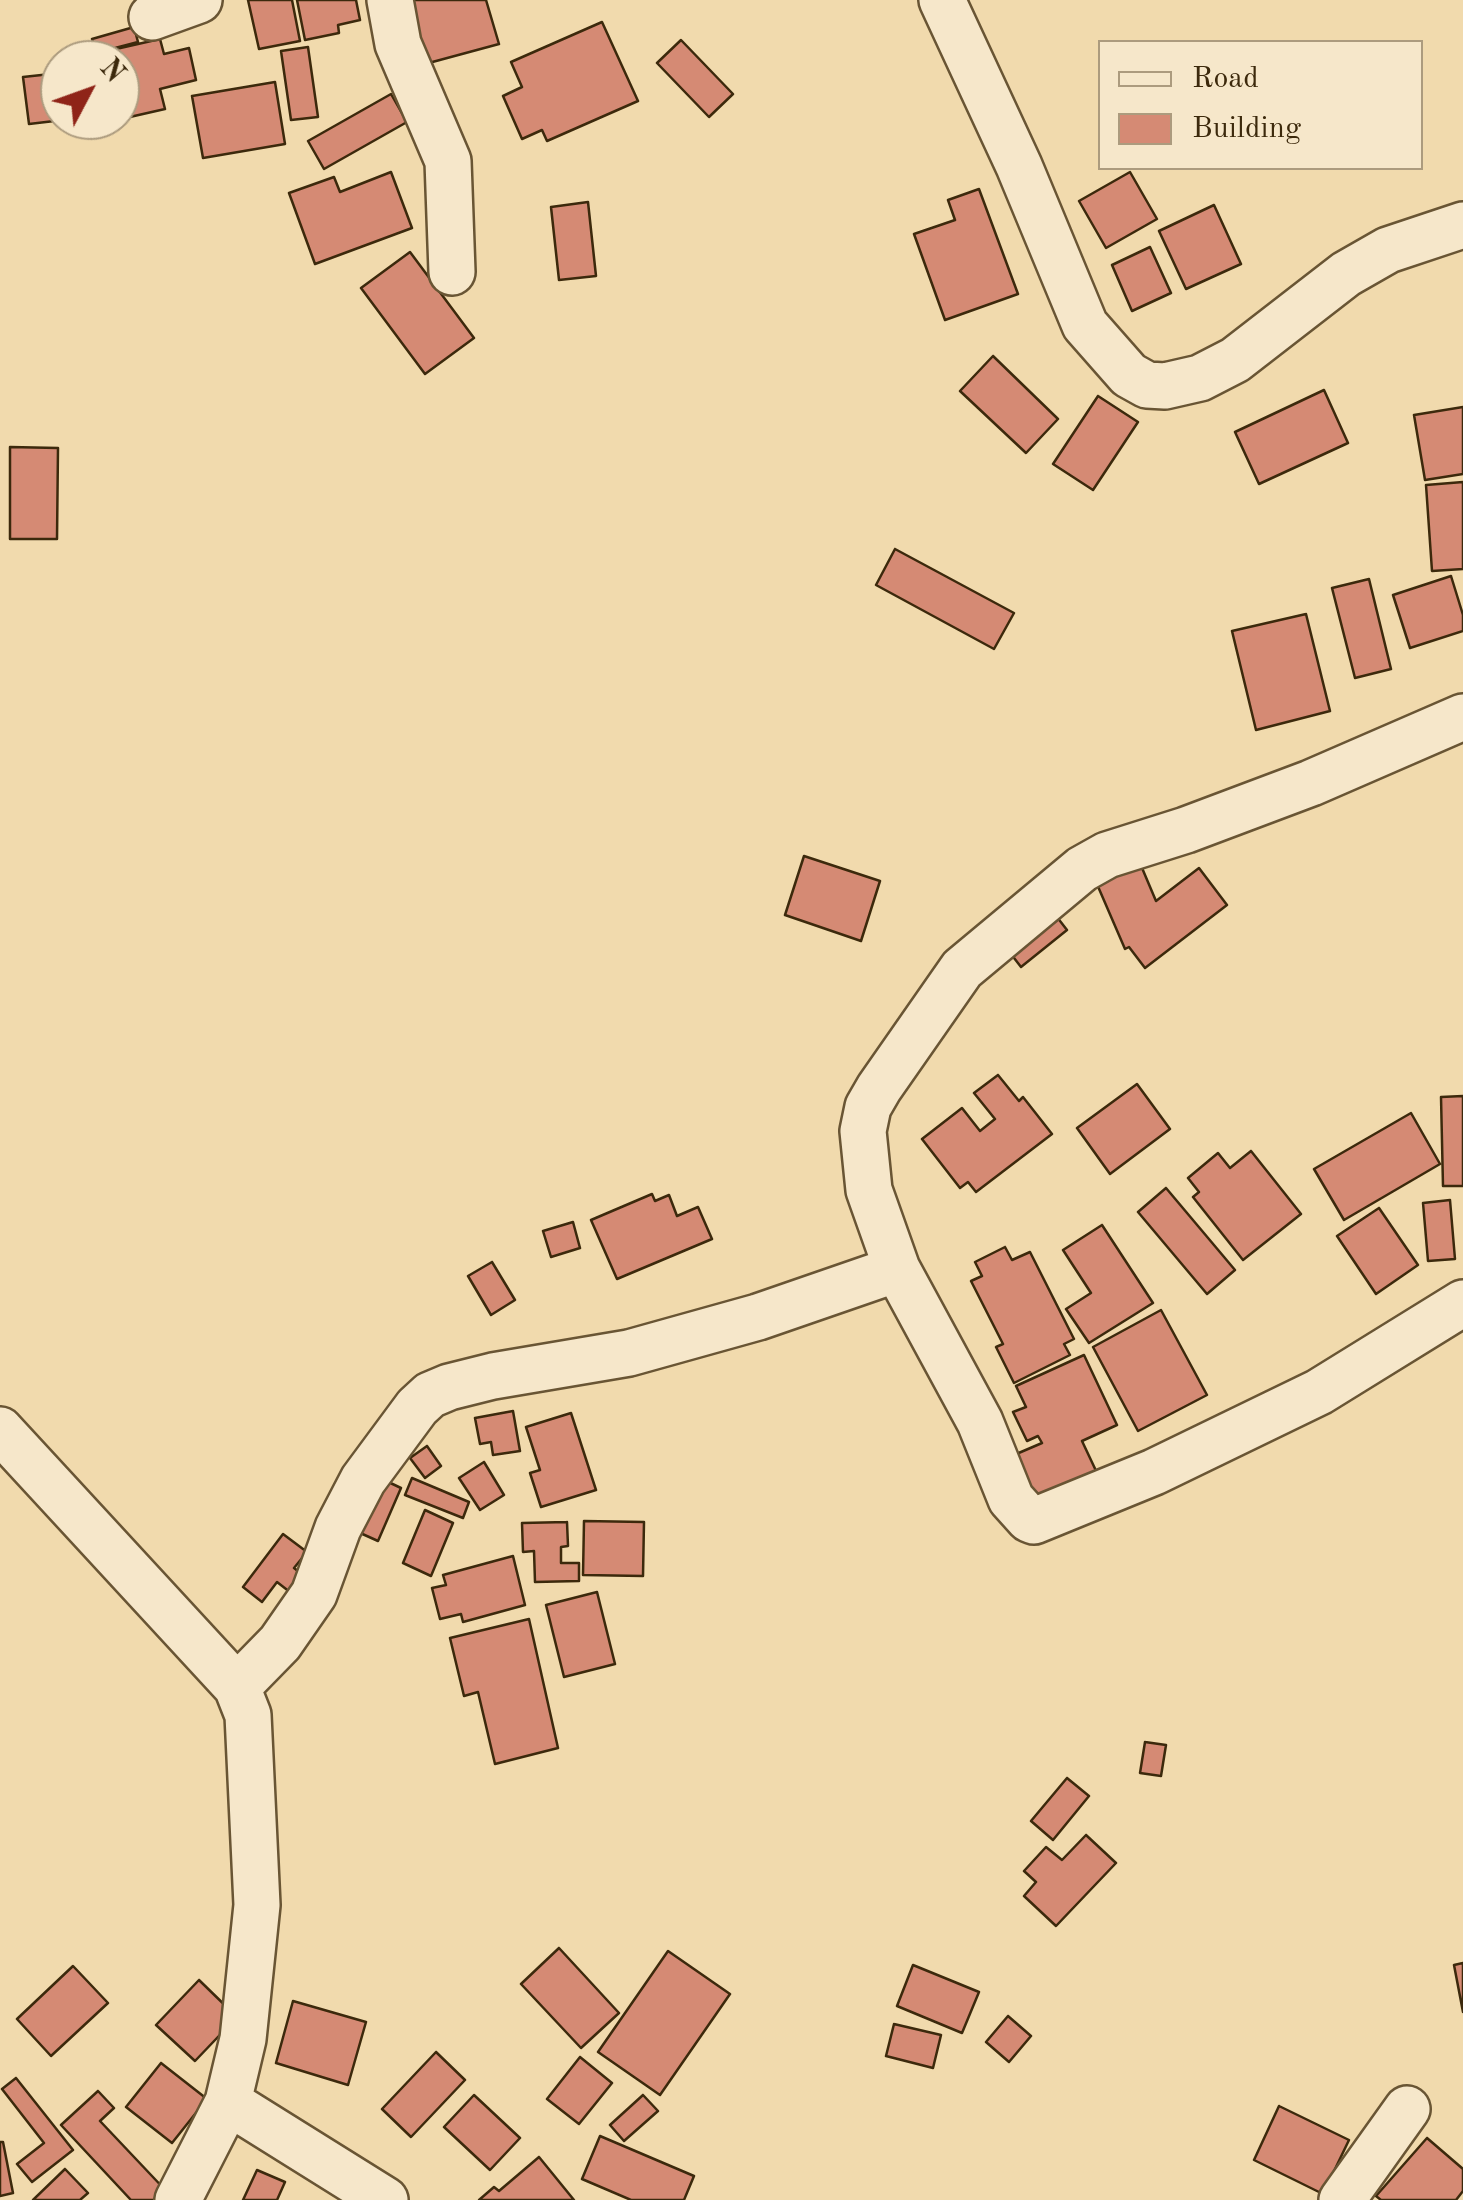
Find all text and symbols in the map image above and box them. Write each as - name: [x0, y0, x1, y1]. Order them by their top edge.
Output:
- north arrow: [40, 40, 140, 140]
- legend: [1098, 40, 1423, 170]
- text: N: [94, 54, 129, 89]
- text: Road: [1192, 64, 1259, 94]
- text: Building: [1192, 114, 1301, 144]

